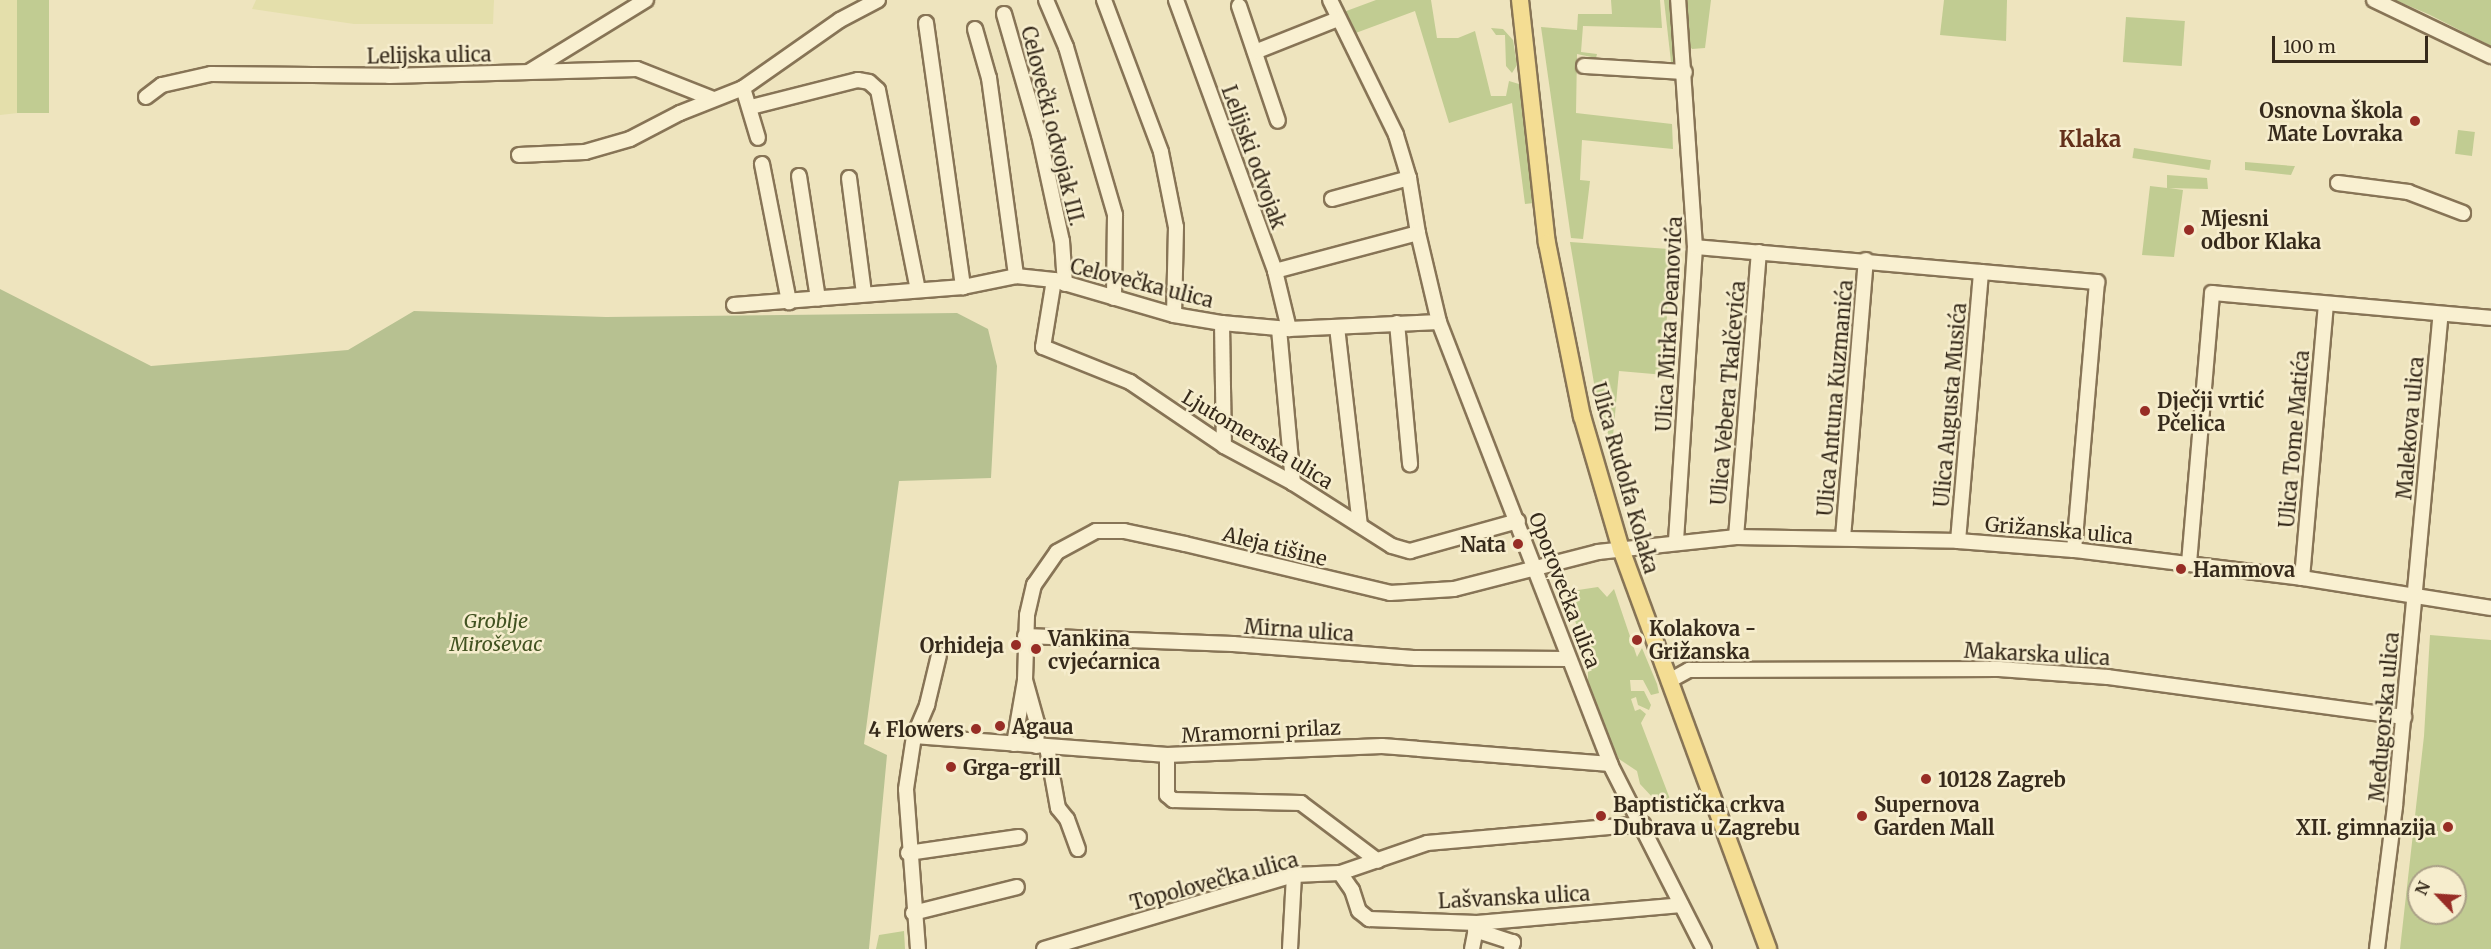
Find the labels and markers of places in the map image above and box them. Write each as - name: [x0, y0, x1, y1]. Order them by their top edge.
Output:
- place label: Osnovna škola Mate Lovraka: [2259, 98, 2403, 145]
- marker: Osnovna škola Mate Lovraka: [2408, 114, 2422, 128]
- place label: Mjesni odbor Klaka: [2201, 207, 2321, 254]
- marker: Mjesni odbor Klaka: [2182, 223, 2196, 237]
- place label: Dječji vrtić Pčelica: [2157, 388, 2264, 435]
- marker: Dječji vrtić Pčelica: [2138, 404, 2152, 418]
- place label: Nata: [1460, 532, 1506, 556]
- marker: Nata: [1511, 537, 1525, 551]
- place label: Hammova: [2193, 557, 2295, 581]
- marker: Hammova: [2174, 562, 2188, 576]
- place label: Kolakova - Grižanska: [1649, 616, 1756, 663]
- place label: Vankina cvjećarnica: [1048, 626, 1160, 673]
- place label: Orhideja: [920, 633, 1004, 657]
- marker: Kolakova - Grižanska: [1630, 633, 1644, 647]
- marker: Orhideja: [1009, 638, 1023, 652]
- marker: Vankina cvjećarnica: [1029, 642, 1043, 656]
- place label: Agaua: [1012, 714, 1073, 738]
- place label: 4 Flowers: [868, 717, 964, 741]
- marker: Agaua: [993, 719, 1007, 733]
- marker: 4 Flowers: [969, 722, 983, 736]
- place label: Grga-grill: [963, 755, 1061, 779]
- marker: Grga-grill: [944, 760, 958, 774]
- place label: 10128 Zagreb: [1938, 767, 2066, 791]
- marker: 10128 Zagreb: [1919, 772, 1933, 786]
- place label: Baptistička crkva Dubrava u Zagrebu: [1613, 792, 1800, 839]
- place label: Supernova Garden Mall: [1874, 792, 1995, 839]
- marker: Baptistička crkva Dubrava u Zagrebu: [1594, 809, 1608, 823]
- marker: Supernova Garden Mall: [1855, 809, 1869, 823]
- place label: XII. gimnazija: [2296, 815, 2436, 839]
- marker: XII. gimnazija: [2441, 820, 2455, 834]

